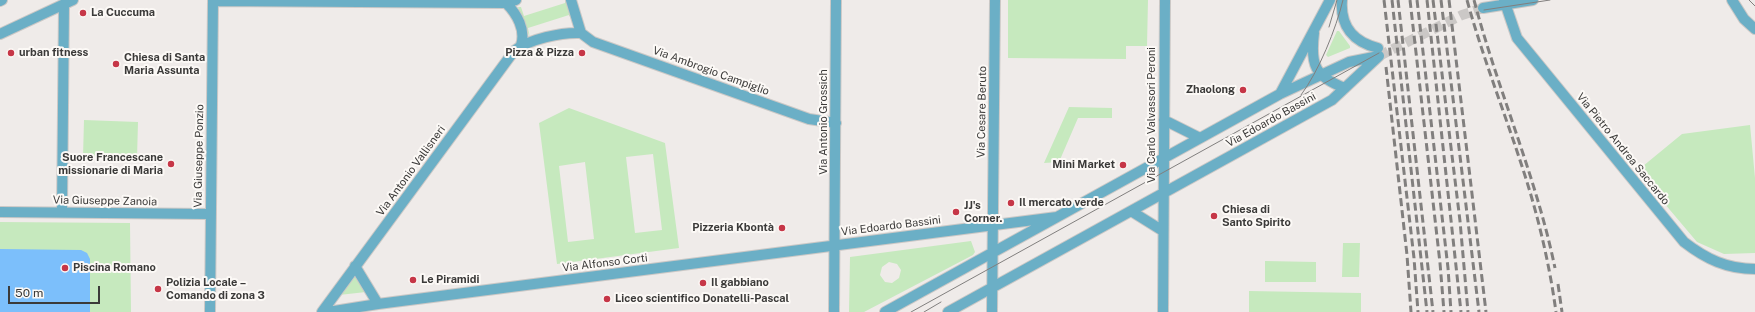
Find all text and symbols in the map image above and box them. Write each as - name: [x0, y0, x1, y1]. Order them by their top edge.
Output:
- place label: La Cuccuma: [91, 6, 155, 20]
- marker: La Cuccuma: [78, 8, 88, 18]
- street label: Via Ambrogio Campiglio: [651, 44, 771, 98]
- place label: urban fitness: [19, 46, 88, 60]
- place label: Pizza & Pizza: [505, 46, 574, 60]
- street label: Via Carlo Valvassori Peroni: [1145, 47, 1159, 183]
- marker: urban fitness: [6, 48, 16, 58]
- marker: Pizza & Pizza: [577, 48, 587, 58]
- place label: Chiesa di Santa Maria Assunta: [124, 51, 205, 77]
- marker: Chiesa di Santa Maria Assunta: [111, 59, 121, 69]
- street label: Via Cesare Beruto: [975, 66, 989, 158]
- street label: Via Antonio Grossich: [817, 69, 831, 175]
- place label: Zhaolong: [1186, 83, 1235, 97]
- marker: Zhaolong: [1238, 85, 1248, 95]
- street label: Via Edoardo Bassini: [1224, 90, 1318, 150]
- street label: Via Pietro Andrea Saccardo: [1574, 90, 1672, 208]
- street label: Via Giuseppe Ponzio: [191, 104, 207, 208]
- street label: Via Antonio Vallisneri: [374, 123, 448, 219]
- place label: Suore Francescane missionarie di Maria: [58, 151, 163, 177]
- place label: Mini Market: [1052, 158, 1115, 172]
- marker: Suore Francescane missionarie di Maria: [166, 159, 176, 169]
- marker: Mini Market: [1118, 160, 1128, 170]
- street label: Via Giuseppe Zanoia: [53, 193, 157, 209]
- place label: Il mercato verde: [1019, 196, 1104, 210]
- marker: Il mercato verde: [1006, 198, 1016, 208]
- place label: JJ's Corner.: [964, 199, 1003, 225]
- place label: Chiesa di Santo Spirito: [1222, 203, 1291, 229]
- marker: JJ's Corner.: [951, 207, 961, 217]
- marker: Chiesa di Santo Spirito: [1209, 211, 1219, 221]
- street label: Via Edoardo Bassini: [840, 213, 942, 239]
- place label: Pizzeria Kbontà: [692, 221, 774, 235]
- marker: Pizzeria Kbontà: [777, 223, 787, 233]
- street label: Via Alfonso Corti: [562, 251, 648, 275]
- place label: Piscina Romano: [73, 261, 156, 275]
- marker: Piscina Romano: [60, 263, 70, 273]
- place label: Le Piramidi: [421, 273, 479, 287]
- marker: Le Piramidi: [408, 275, 418, 285]
- place label: Polizia Locale – Comando di zona 3: [166, 276, 265, 302]
- place label: Il gabbiano: [711, 276, 769, 290]
- scale bar: [10, 278, 102, 304]
- marker: Il gabbiano: [698, 278, 708, 288]
- marker: Polizia Locale – Comando di zona 3: [153, 284, 163, 294]
- text: 50 m: [15, 286, 43, 300]
- place label: Liceo scientifico Donatelli-Pascal: [615, 292, 789, 306]
- marker: Liceo scientifico Donatelli-Pascal: [602, 294, 612, 304]

